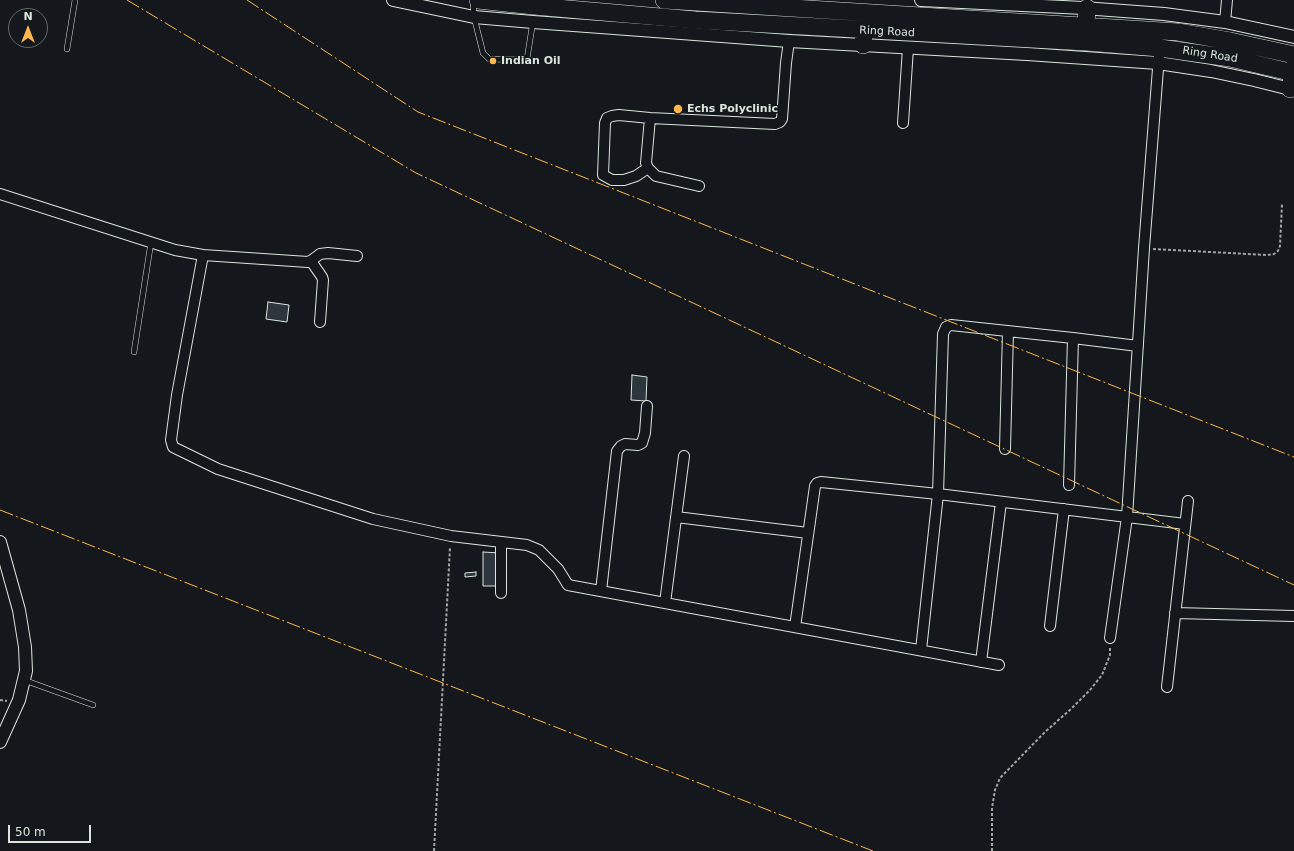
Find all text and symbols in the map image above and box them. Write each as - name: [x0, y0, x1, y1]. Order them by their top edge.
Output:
- north arrow: [8, 8, 48, 48]
- text: N: [23, 10, 33, 23]
- street label: Ring Road: [859, 24, 915, 40]
- street label: Ring Road: [1181, 44, 1239, 66]
- place label: Indian Oil: [501, 54, 561, 68]
- marker: Indian Oil: [488, 56, 498, 66]
- place label: Echs Polyclinic: [687, 102, 778, 116]
- marker: Echs Polyclinic: [672, 103, 684, 115]
- scale bar: [10, 817, 93, 843]
- text: 50 m: [15, 825, 46, 839]

